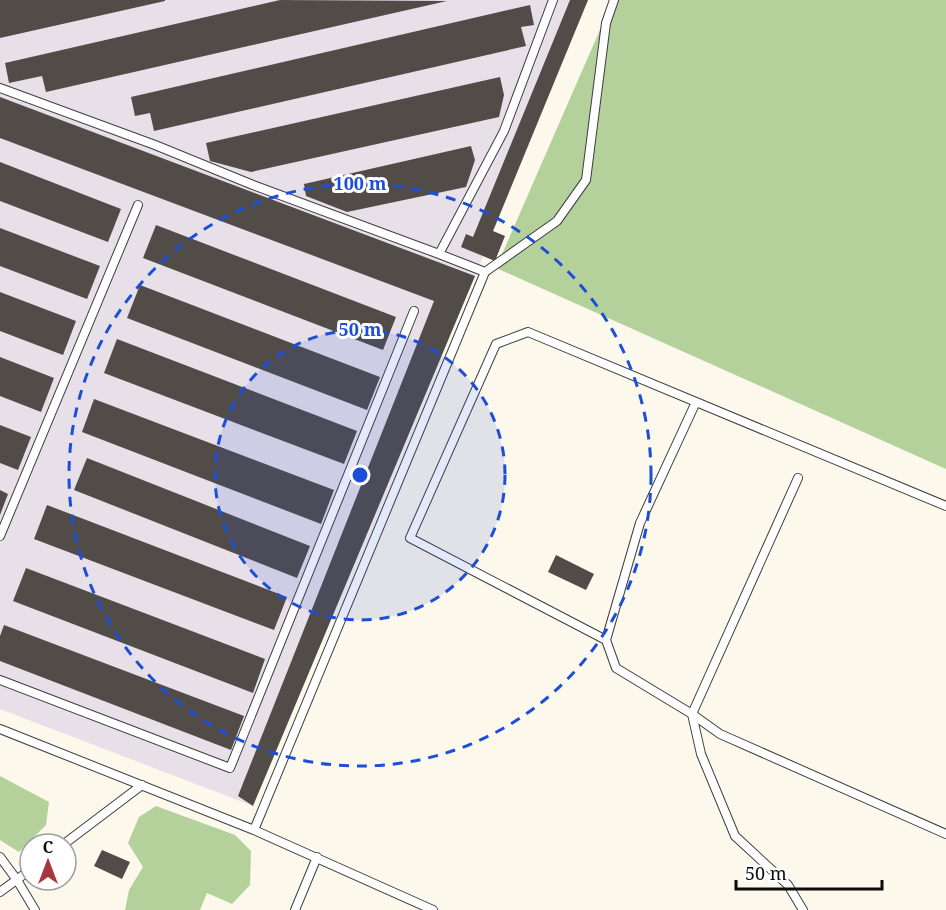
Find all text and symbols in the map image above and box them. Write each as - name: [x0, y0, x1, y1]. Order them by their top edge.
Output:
- text: 100 m: [334, 171, 387, 195]
- text: 50 m: [339, 317, 382, 341]
- centre of rings: [350, 465, 370, 485]
- north arrow: [18, 832, 78, 892]
- text: С: [43, 836, 53, 858]
- scale bar: [736, 853, 882, 891]
- text: 50 m: [745, 861, 787, 885]

